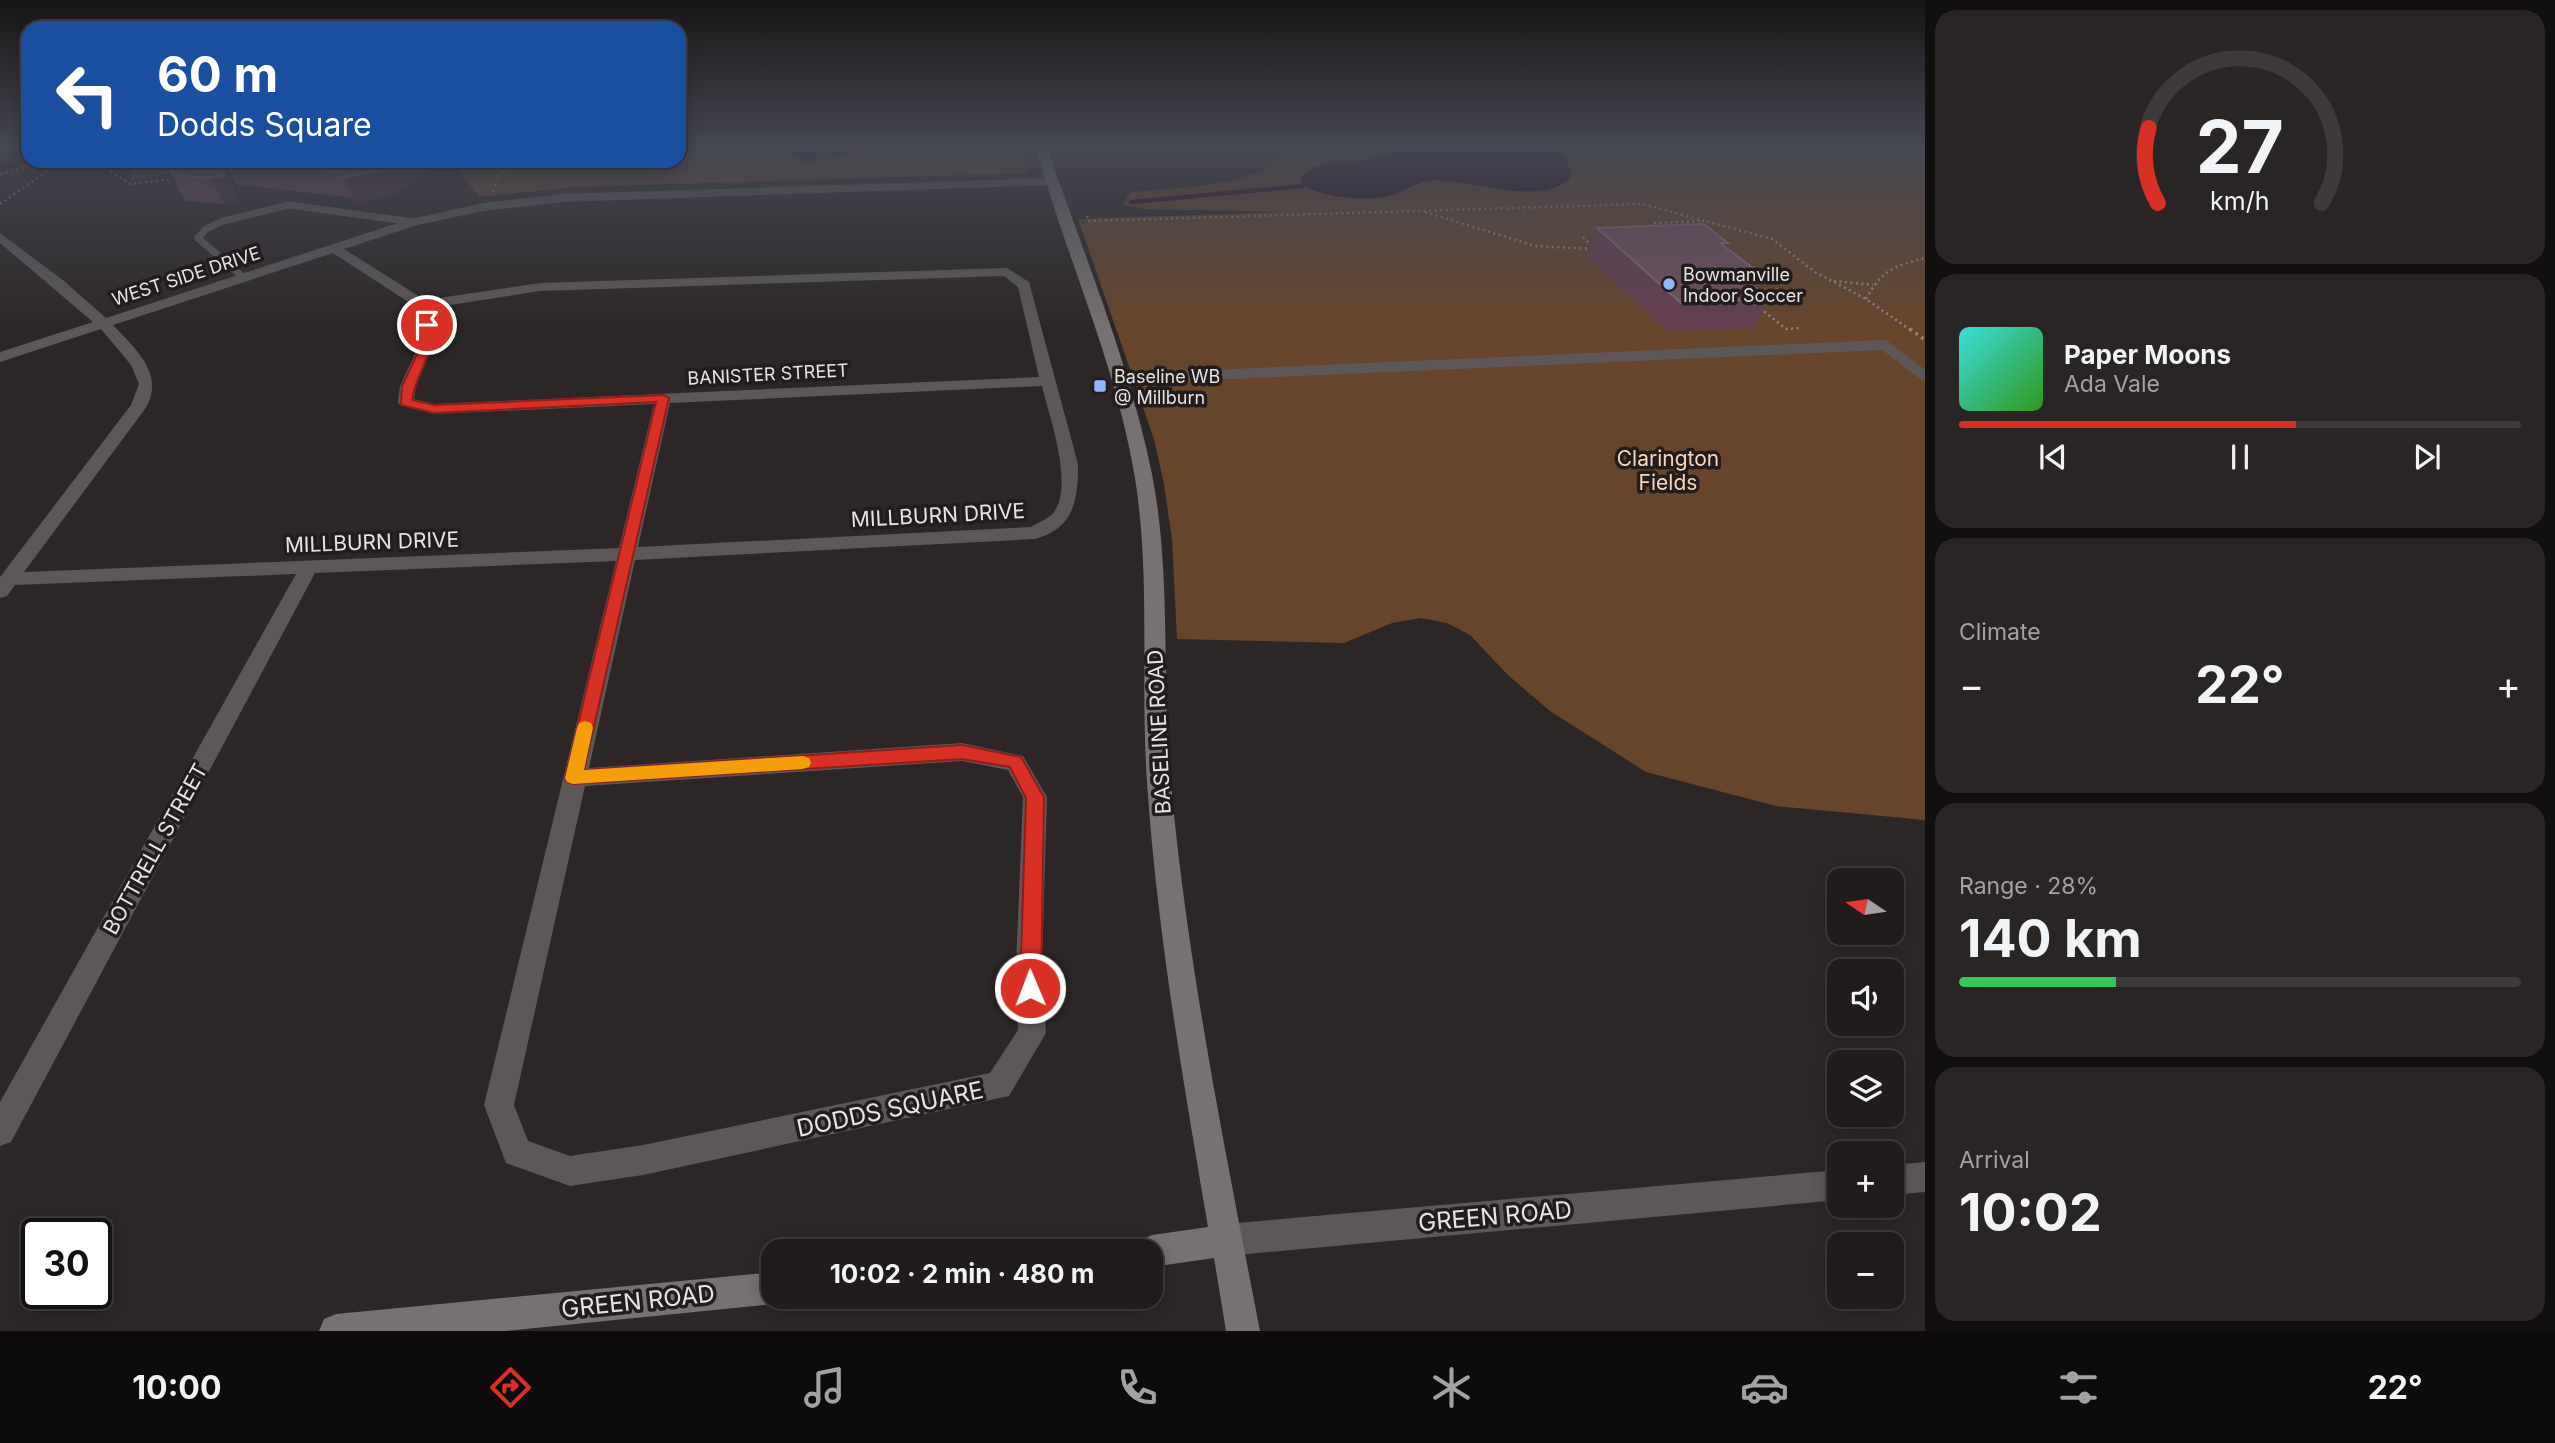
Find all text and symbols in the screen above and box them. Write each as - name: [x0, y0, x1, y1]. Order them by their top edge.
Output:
- text: 60 m: [157, 45, 278, 104]
- icon: left: [42, 49, 133, 140]
- text: 27: [2196, 102, 2284, 191]
- text: Dodds Square: [157, 105, 372, 144]
- text: km/h: [2210, 186, 2270, 216]
- street label: WEST SIDE DRIVE: [109, 242, 263, 310]
- place label: Bowmanville Indoor Soccer: [1683, 264, 1803, 306]
- marker: Bowmanville Indoor Soccer: [1661, 276, 1677, 292]
- pin: [397, 295, 457, 355]
- icon: arrive: [408, 306, 446, 344]
- text: Paper Moons: [2064, 339, 2231, 370]
- street label: BANISTER STREET: [687, 359, 849, 389]
- place label: Baseline WB @ Millburn: [1114, 366, 1220, 408]
- text: Ada Vale: [2064, 370, 2160, 398]
- marker: Baseline WB @ Millburn: [1092, 378, 1108, 394]
- icon: previous: [2034, 438, 2072, 476]
- icon: pause: [2221, 438, 2259, 476]
- icon: next: [2408, 438, 2446, 476]
- park label: Clarington Fields: [1617, 446, 1719, 495]
- street label: MILLBURN DRIVE: [850, 498, 1026, 532]
- street label: MILLBURN DRIVE: [284, 526, 460, 558]
- text: Climate: [1959, 618, 2041, 646]
- street label: BASELINE ROAD: [1142, 649, 1176, 815]
- text: 22°: [2195, 653, 2285, 716]
- text: −: [1959, 662, 1984, 708]
- text: +: [2496, 662, 2521, 708]
- street label: BOTTRELL STREET: [98, 759, 212, 939]
- north arrow: [1827, 868, 1904, 945]
- map controls: [1827, 868, 1904, 1309]
- text: Range · 28%: [1959, 872, 2098, 900]
- text: 140 km: [1959, 907, 2142, 970]
- position arrow: [993, 951, 1067, 1025]
- button: sound: [1827, 959, 1904, 1036]
- button: layers: [1827, 1050, 1904, 1127]
- street label: DODDS SQUARE: [794, 1075, 986, 1143]
- button: +: [1827, 1141, 1904, 1218]
- text: Arrival: [1959, 1146, 2030, 1174]
- text: 10:02: [1959, 1181, 2102, 1244]
- street label: GREEN ROAD: [1417, 1195, 1573, 1237]
- speed limit sign: 30: [21, 1218, 112, 1309]
- button: −: [1827, 1232, 1904, 1309]
- text: 10:02 · 2 min · 480 m: [830, 1258, 1094, 1289]
- street label: GREEN ROAD: [560, 1279, 716, 1323]
- icon: directions: [486, 1363, 535, 1412]
- icon: music: [800, 1363, 849, 1412]
- icon: phone: [1113, 1363, 1162, 1412]
- icon: climate: [1427, 1363, 1476, 1412]
- icon: car: [1740, 1363, 1789, 1412]
- icon: filters: [2054, 1363, 2103, 1412]
- text: 10:00: [132, 1368, 222, 1407]
- text: 22°: [2368, 1368, 2423, 1407]

